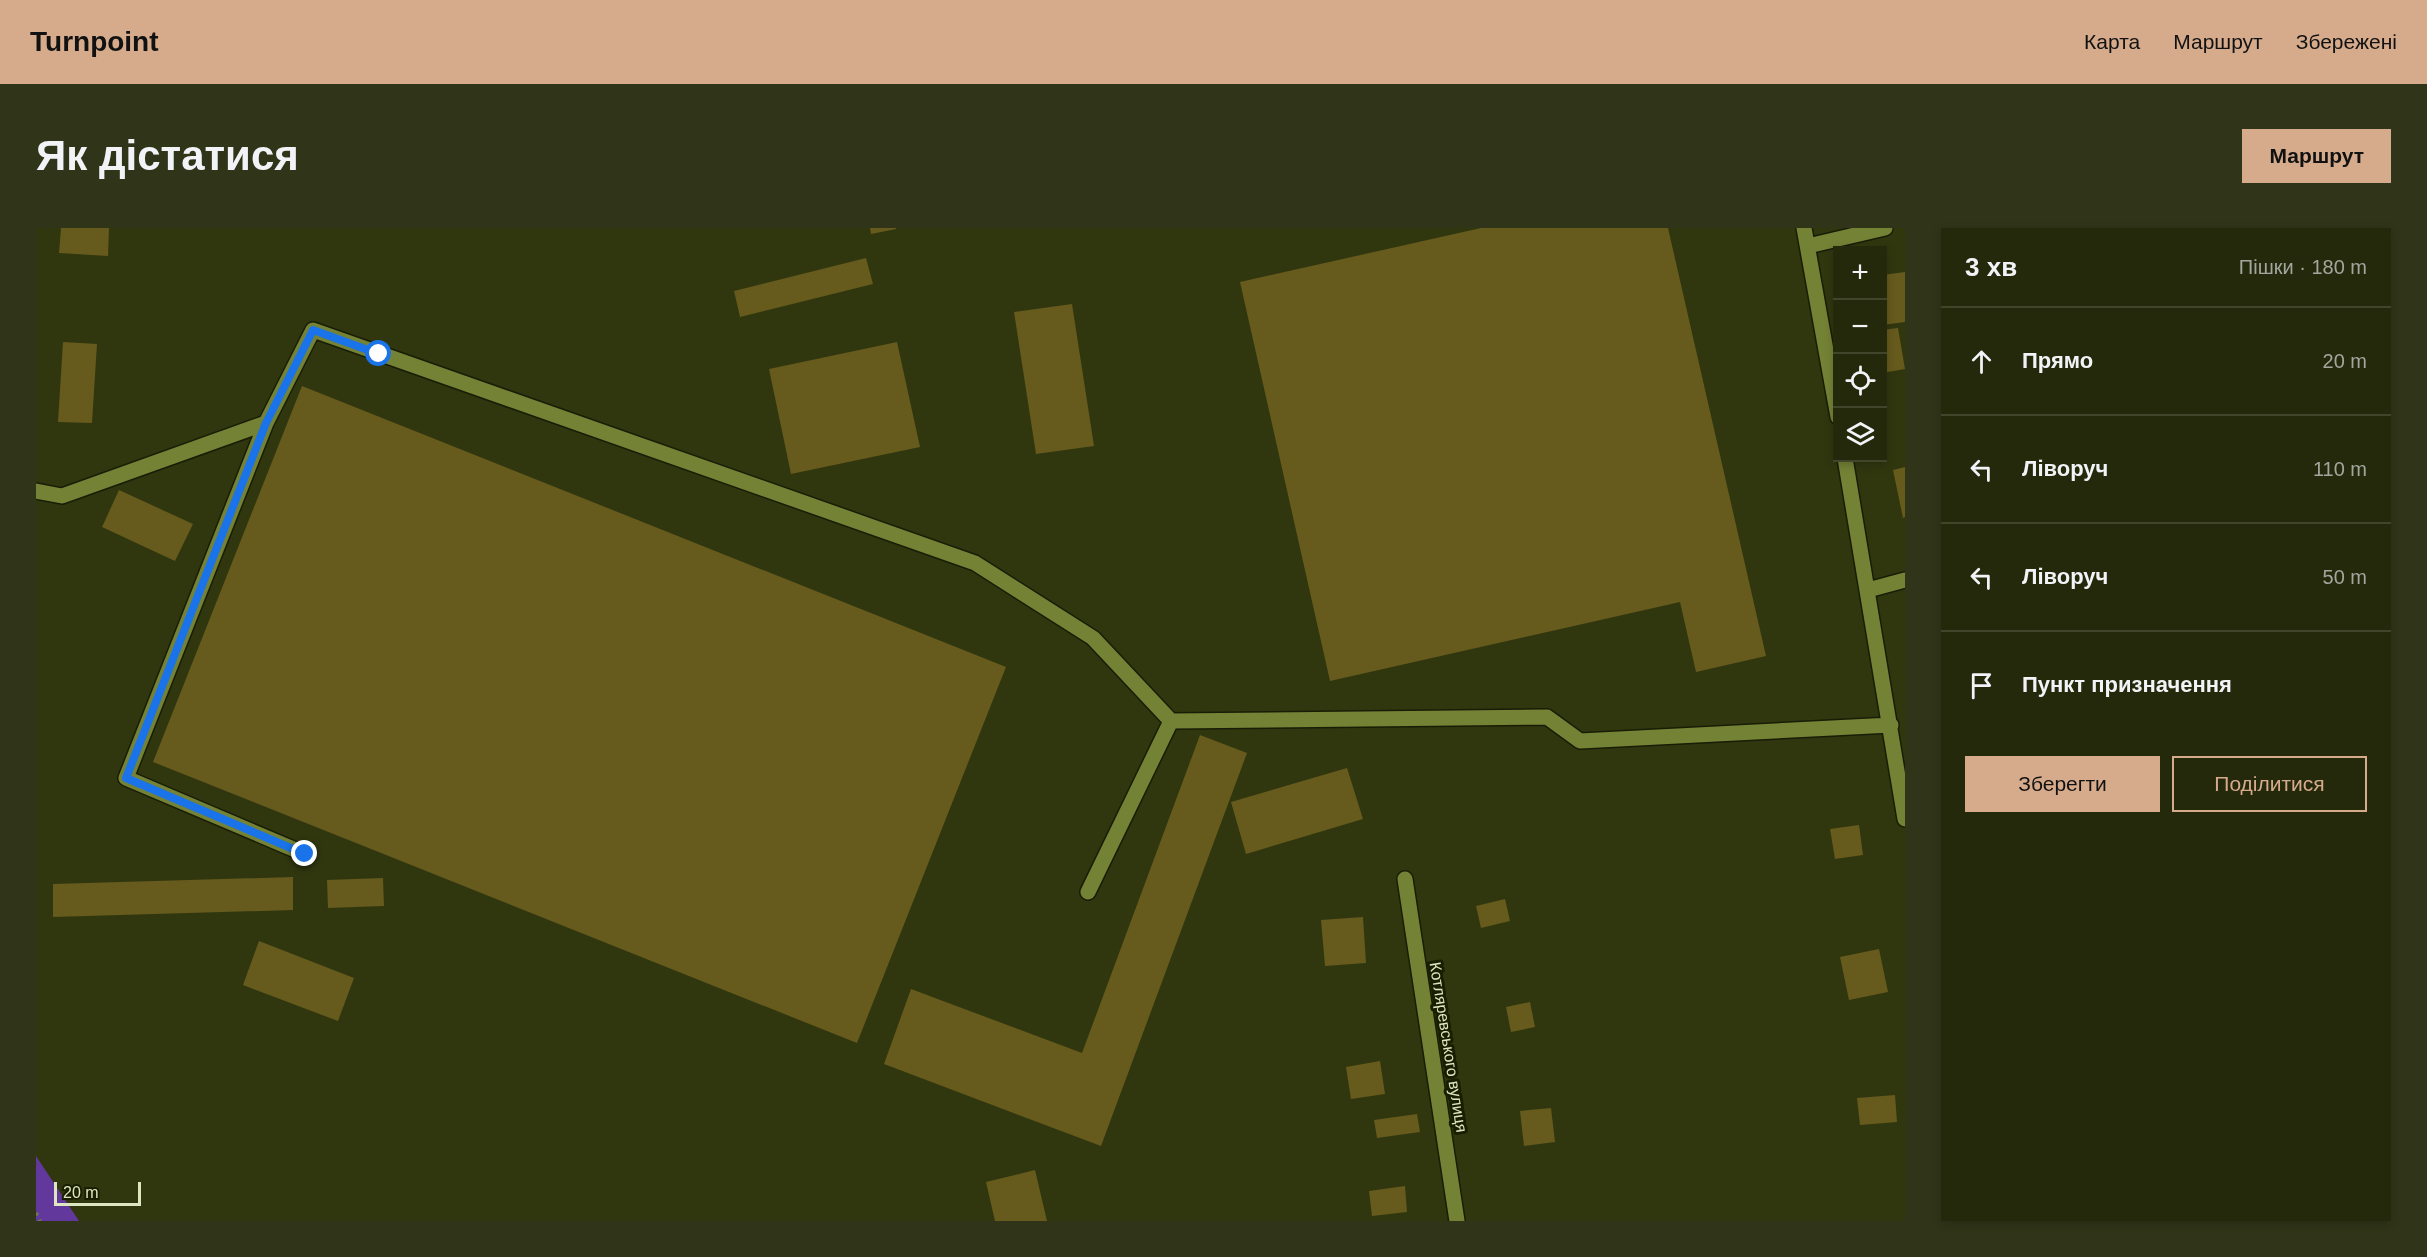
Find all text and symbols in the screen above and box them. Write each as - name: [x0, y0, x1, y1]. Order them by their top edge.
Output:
- text: Turnpoint: [30, 26, 159, 57]
- text: Карта: [2084, 30, 2140, 53]
- text: Маршрут: [2173, 30, 2263, 53]
- text: Збережені: [2296, 30, 2397, 53]
- button: Маршрут: [2242, 129, 2391, 183]
- text: Як дістатися: [36, 132, 299, 179]
- map controls: [1833, 246, 1887, 462]
- button: +: [1833, 246, 1887, 300]
- text: 3 хв: [1965, 252, 2017, 282]
- text: Пішки · 180 m: [2239, 256, 2367, 278]
- button: −: [1833, 300, 1887, 354]
- route start: [365, 340, 391, 366]
- icon: ahead: [1965, 345, 1998, 378]
- text: Прямо: [2022, 348, 2093, 373]
- text: 20 m: [2323, 350, 2367, 372]
- button: locate: [1833, 354, 1887, 408]
- button: layers: [1833, 408, 1887, 462]
- icon: left: [1965, 453, 1998, 486]
- text: Ліворуч: [2022, 456, 2108, 481]
- text: 110 m: [2313, 458, 2367, 480]
- icon: left: [1965, 561, 1998, 594]
- text: Ліворуч: [2022, 564, 2108, 589]
- text: 50 m: [2323, 566, 2367, 588]
- icon: arrive: [1965, 669, 1998, 702]
- text: Пункт призначення: [2022, 672, 2232, 697]
- button: Зберегти: [1965, 756, 2160, 812]
- button: Поділитися: [2172, 756, 2367, 812]
- route end: [291, 840, 317, 866]
- street label: Котляревського вулиця: [1427, 961, 1470, 1133]
- scale bar: [54, 1179, 141, 1206]
- text: 20 m: [63, 1184, 99, 1201]

